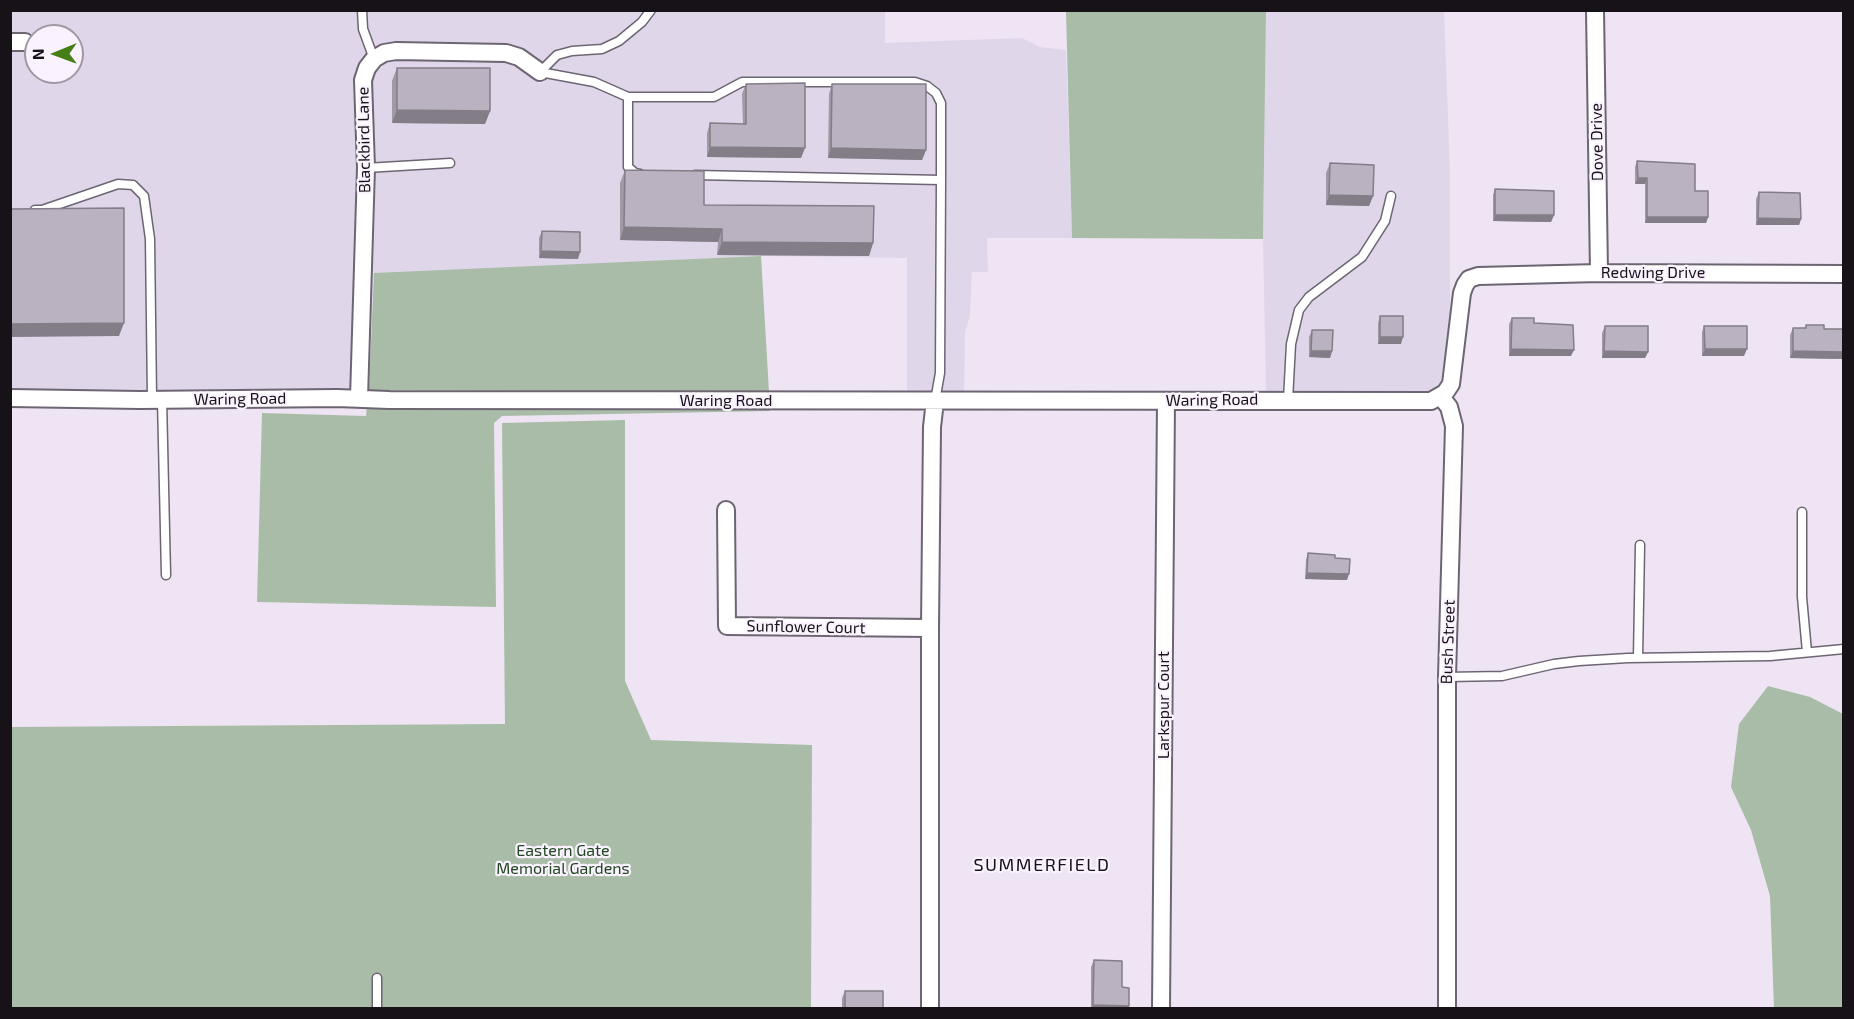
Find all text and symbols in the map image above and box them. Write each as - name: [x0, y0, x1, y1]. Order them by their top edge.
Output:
- north arrow: [24, 24, 84, 84]
- text: N: [28, 48, 47, 60]
- street label: Blackbird Lane: [353, 87, 375, 193]
- street label: Dove Drive: [1587, 103, 1607, 181]
- street label: Redwing Drive: [1601, 263, 1705, 283]
- street label: Waring Road: [193, 389, 287, 409]
- street label: Waring Road: [1165, 390, 1259, 410]
- street label: Waring Road: [680, 391, 772, 411]
- street label: Bush Street: [1437, 599, 1459, 685]
- street label: Sunflower Court: [747, 616, 865, 638]
- street label: Larkspur Court: [1154, 651, 1174, 759]
- park label: Eastern Gate Memorial Gardens: [496, 841, 630, 879]
- district label: SUMMERFIELD: [973, 854, 1111, 876]

